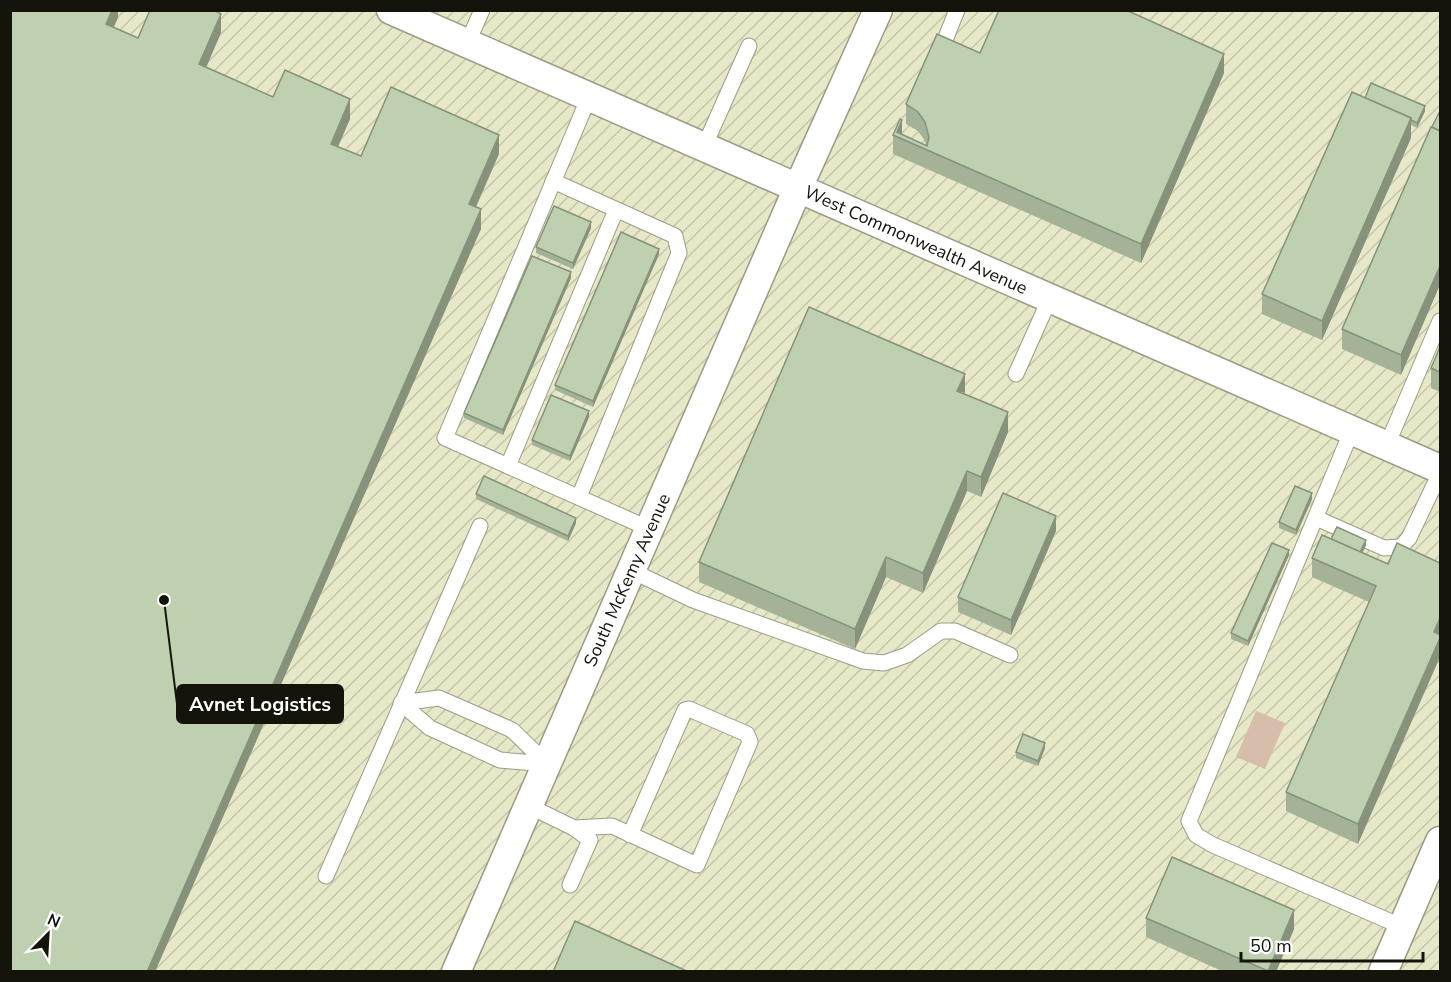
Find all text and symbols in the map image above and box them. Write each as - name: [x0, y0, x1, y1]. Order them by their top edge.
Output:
- street label: West Commonwealth Avenue: [801, 180, 1031, 300]
- street label: South McKemy Avenue: [578, 490, 676, 670]
- callout: Avnet Logistics: [177, 685, 343, 723]
- text: Avnet Logistics: [189, 691, 331, 718]
- north arrow: [18, 904, 78, 964]
- text: N: [44, 909, 64, 934]
- scale bar: [1241, 925, 1422, 963]
- text: 50 m: [1250, 934, 1292, 958]

